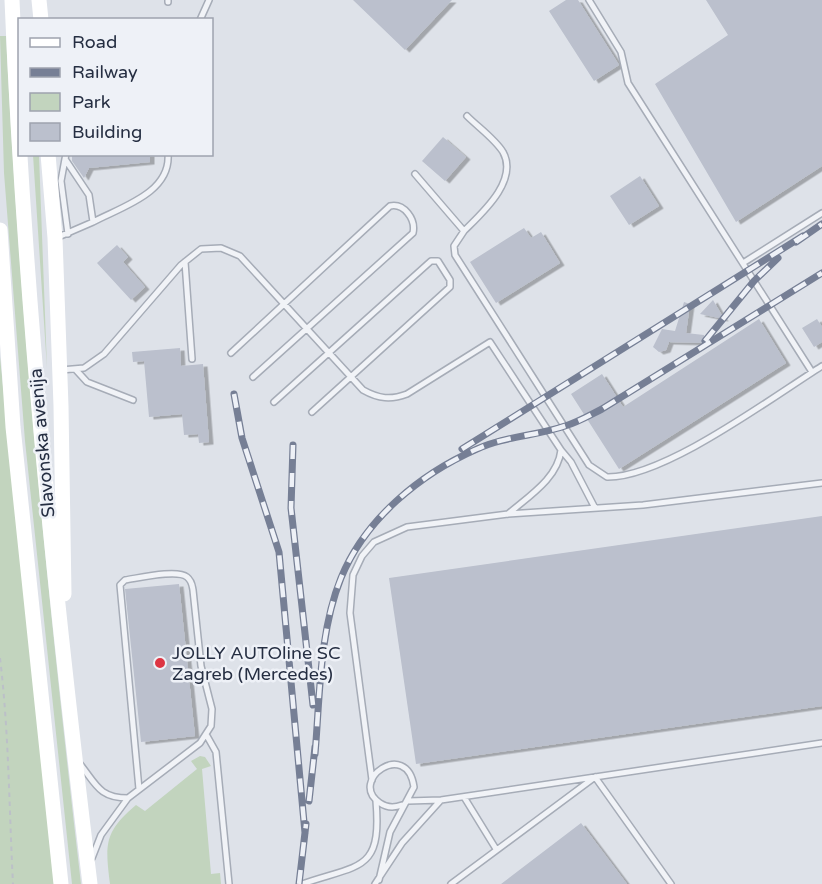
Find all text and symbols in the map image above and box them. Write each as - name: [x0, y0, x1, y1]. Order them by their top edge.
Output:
- legend: [18, 18, 213, 156]
- text: Road: [72, 31, 117, 53]
- text: Railway: [72, 61, 138, 83]
- text: Park: [72, 91, 111, 113]
- text: Building: [72, 121, 142, 143]
- street label: Slavonska avenija: [25, 368, 59, 518]
- place label: JOLLY AUTOline SC Zagreb (Mercedes): [172, 642, 340, 685]
- marker: JOLLY AUTOline SC Zagreb (Mercedes): [153, 656, 167, 670]

